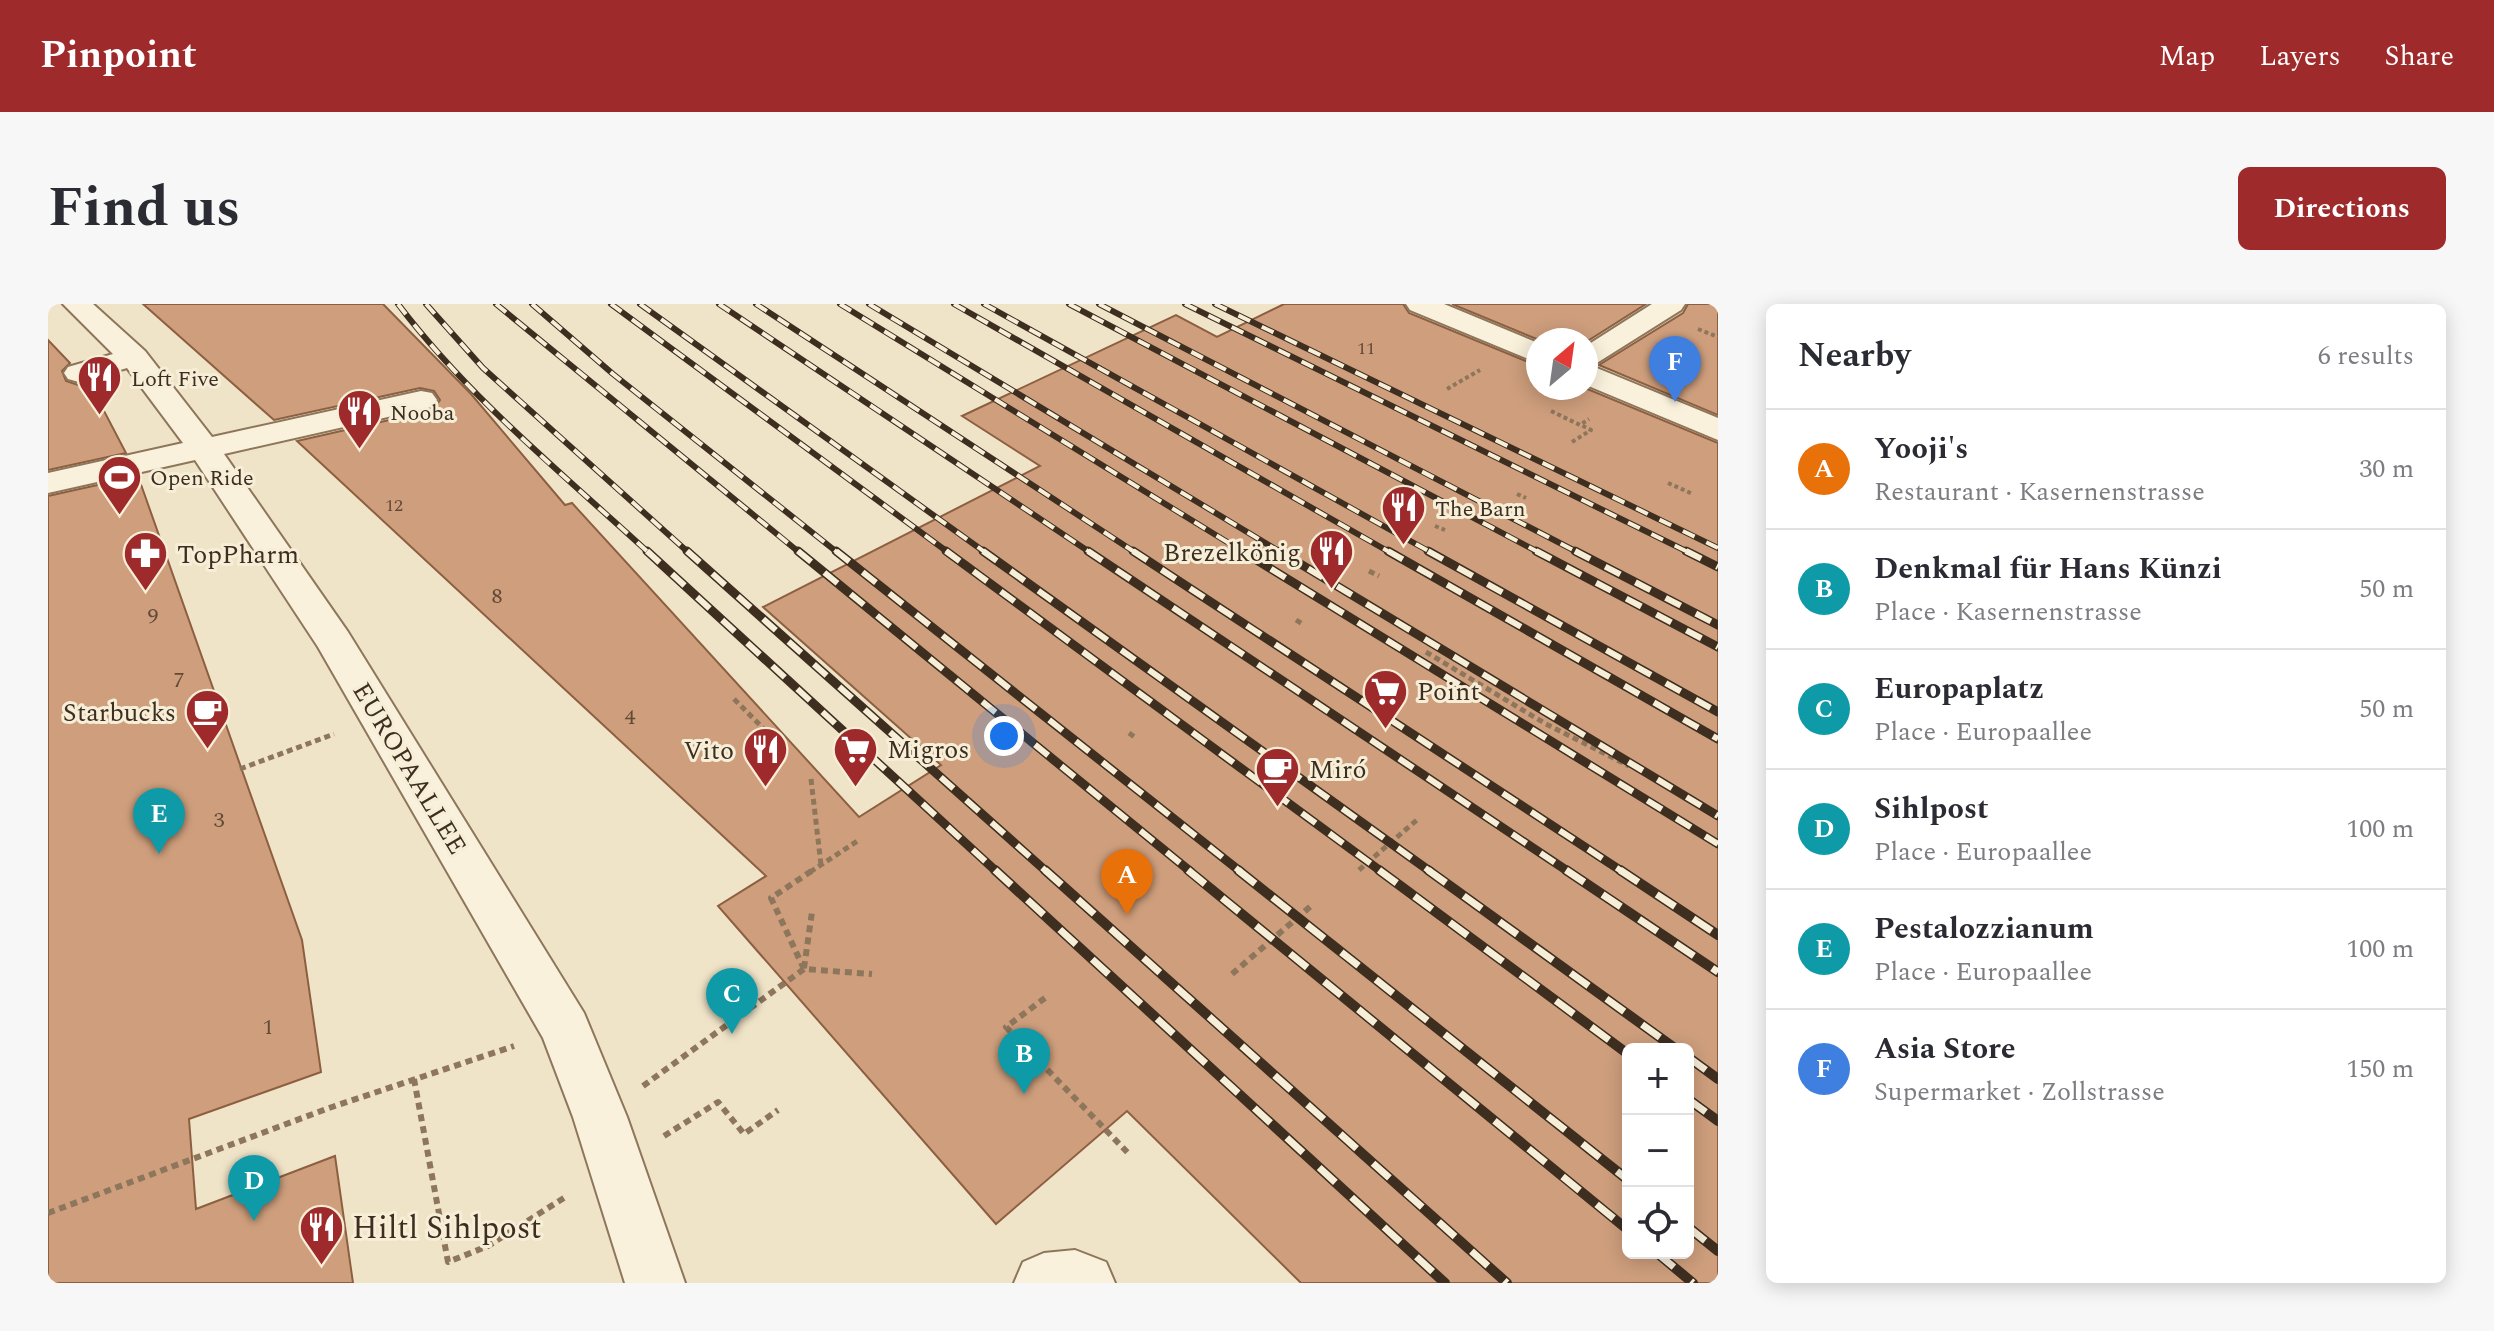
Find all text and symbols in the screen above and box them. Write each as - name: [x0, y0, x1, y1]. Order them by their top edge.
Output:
- text: Pinpoint: [40, 27, 197, 85]
- text: Map: [2159, 35, 2215, 78]
- text: Layers: [2259, 35, 2341, 78]
- text: Share: [2385, 35, 2454, 78]
- text: Find us: [48, 166, 241, 251]
- button: Directions: [2238, 167, 2446, 250]
- north arrow: [1526, 328, 1598, 400]
- text: Nearby: [1798, 330, 1911, 382]
- house number: 11: [1357, 335, 1375, 362]
- pin: F: [1649, 336, 1701, 402]
- text: 6 results: [2318, 336, 2414, 376]
- restaurant icon: Loft Five: [76, 354, 124, 417]
- place label: Loft Five: [131, 363, 219, 396]
- restaurant icon: Nooba: [335, 388, 383, 451]
- place label: Nooba: [390, 397, 455, 430]
- text: Yooji's: [1874, 426, 1968, 472]
- text: A: [1814, 449, 1834, 489]
- text: 30 m: [2359, 449, 2414, 489]
- sports icon: Open Ride: [95, 453, 143, 516]
- place label: Open Ride: [150, 462, 254, 495]
- text: Restaurant · Kasernenstrasse: [1874, 472, 2205, 512]
- restaurant icon: The Barn: [1380, 484, 1428, 547]
- house number: 12: [385, 492, 403, 519]
- place label: The Barn: [1435, 493, 1526, 526]
- restaurant icon: Brezelkönig: [1308, 528, 1356, 591]
- pharmacy icon: TopPharm: [122, 530, 170, 593]
- place label: Brezelkönig: [1163, 533, 1301, 573]
- place label: TopPharm: [177, 535, 299, 575]
- text: Denkmal für Hans Künzi: [1874, 546, 2222, 592]
- text: B: [1815, 569, 1833, 609]
- text: 50 m: [2359, 569, 2414, 609]
- house number: 8: [491, 580, 503, 613]
- text: Place · Kasernenstrasse: [1874, 592, 2142, 632]
- house number: 9: [147, 600, 159, 633]
- house number: 7: [173, 664, 185, 697]
- text: Europaplatz: [1874, 666, 2044, 712]
- supermarket icon: Point: [1362, 667, 1410, 730]
- place label: Point: [1417, 672, 1480, 712]
- street label: EUROPAALLEE: [342, 674, 477, 863]
- cafe icon: Starbucks: [183, 688, 231, 751]
- text: C: [1815, 689, 1833, 729]
- text: 50 m: [2359, 689, 2414, 729]
- place label: Starbucks: [63, 693, 176, 733]
- house number: 4: [624, 701, 636, 734]
- text: Place · Europaallee: [1874, 712, 2092, 752]
- your location: [984, 716, 1024, 756]
- supermarket icon: Migros: [832, 725, 880, 788]
- restaurant icon: Vito: [741, 726, 789, 789]
- place label: Migros: [887, 730, 970, 770]
- place label: Vito: [683, 731, 734, 771]
- cafe icon: Miró: [1254, 745, 1302, 808]
- place label: Miró: [1309, 750, 1366, 790]
- text: Sihlpost: [1874, 786, 1989, 832]
- pin: E: [133, 788, 185, 854]
- house number: 3: [213, 804, 225, 837]
- text: D: [1814, 809, 1834, 849]
- text: 100 m: [2346, 809, 2414, 849]
- text: Place · Europaallee: [1874, 832, 2092, 872]
- pin: A: [1101, 849, 1153, 915]
- text: Pestalozzianum: [1874, 906, 2094, 952]
- text: E: [1815, 929, 1833, 969]
- text: 100 m: [2346, 929, 2414, 969]
- text: Place · Europaallee: [1874, 952, 2092, 992]
- pin: C: [706, 968, 758, 1034]
- house number: 1: [262, 1011, 274, 1044]
- text: Asia Store: [1874, 1026, 2016, 1072]
- pin: B: [998, 1028, 1050, 1094]
- map controls: [1622, 1043, 1694, 1259]
- button: +: [1622, 1043, 1694, 1115]
- text: F: [1816, 1049, 1832, 1089]
- text: 150 m: [2346, 1049, 2414, 1089]
- text: Supermarket · Zollstrasse: [1874, 1072, 2165, 1112]
- button: −: [1622, 1115, 1694, 1187]
- pin: D: [228, 1155, 280, 1221]
- button: locate: [1622, 1187, 1694, 1259]
- restaurant icon: Hiltl Sihlpost: [297, 1203, 345, 1266]
- place label: Hiltl Sihlpost: [352, 1204, 542, 1253]

